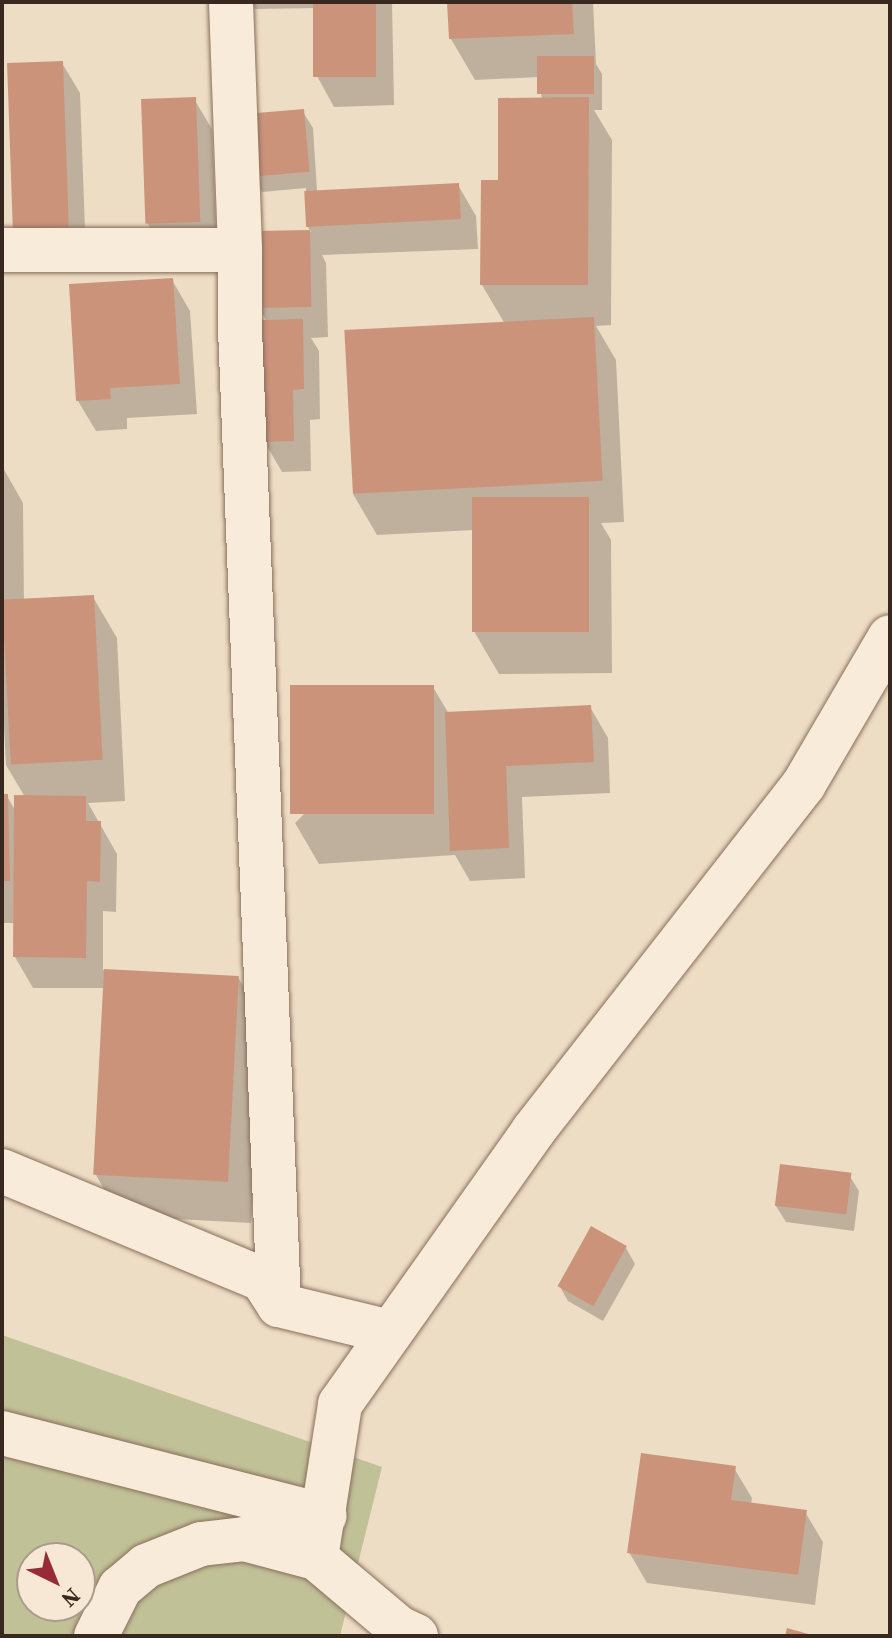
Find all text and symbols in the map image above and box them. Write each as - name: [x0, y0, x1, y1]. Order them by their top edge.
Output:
- north arrow: [16, 1542, 96, 1622]
- text: N: [55, 1582, 87, 1615]

